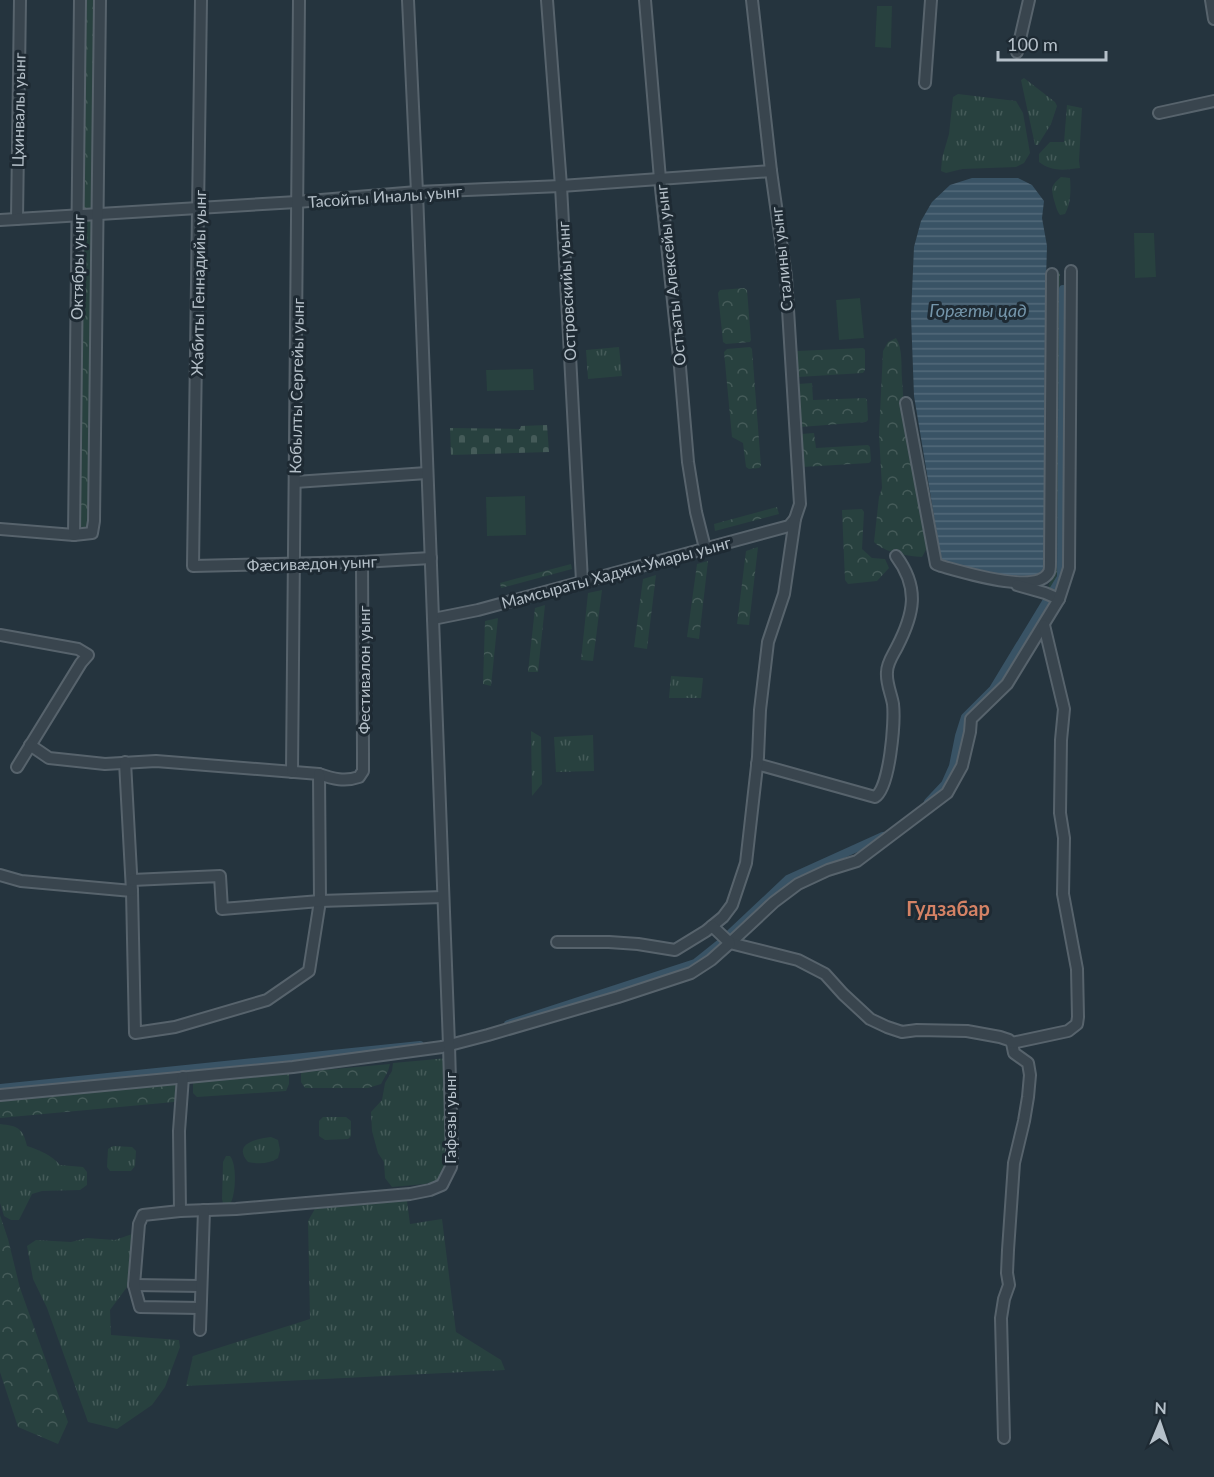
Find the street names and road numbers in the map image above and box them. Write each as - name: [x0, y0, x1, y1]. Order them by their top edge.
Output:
- street label: Цхинвалы уынг: [7, 52, 29, 168]
- street label: Тасойты Иналы уынг: [307, 181, 463, 211]
- street label: Остъаты Алексейы уынг: [651, 183, 689, 367]
- street label: Жабиты Геннадийы уынг: [187, 189, 209, 376]
- street label: Сталины уынг: [766, 205, 796, 312]
- street label: Октябры уынг: [67, 214, 87, 320]
- street label: Островскийы уынг: [553, 220, 579, 361]
- street label: Кобылты Сергейы уынг: [285, 297, 307, 474]
- street label: Мамсыраты Хаджи-Умары уынг: [499, 532, 733, 612]
- street label: Фæсивæдон уынг: [246, 551, 378, 575]
- street label: Фестивалон уынг: [354, 605, 373, 734]
- street label: Гафезы уынг: [440, 1072, 459, 1164]

